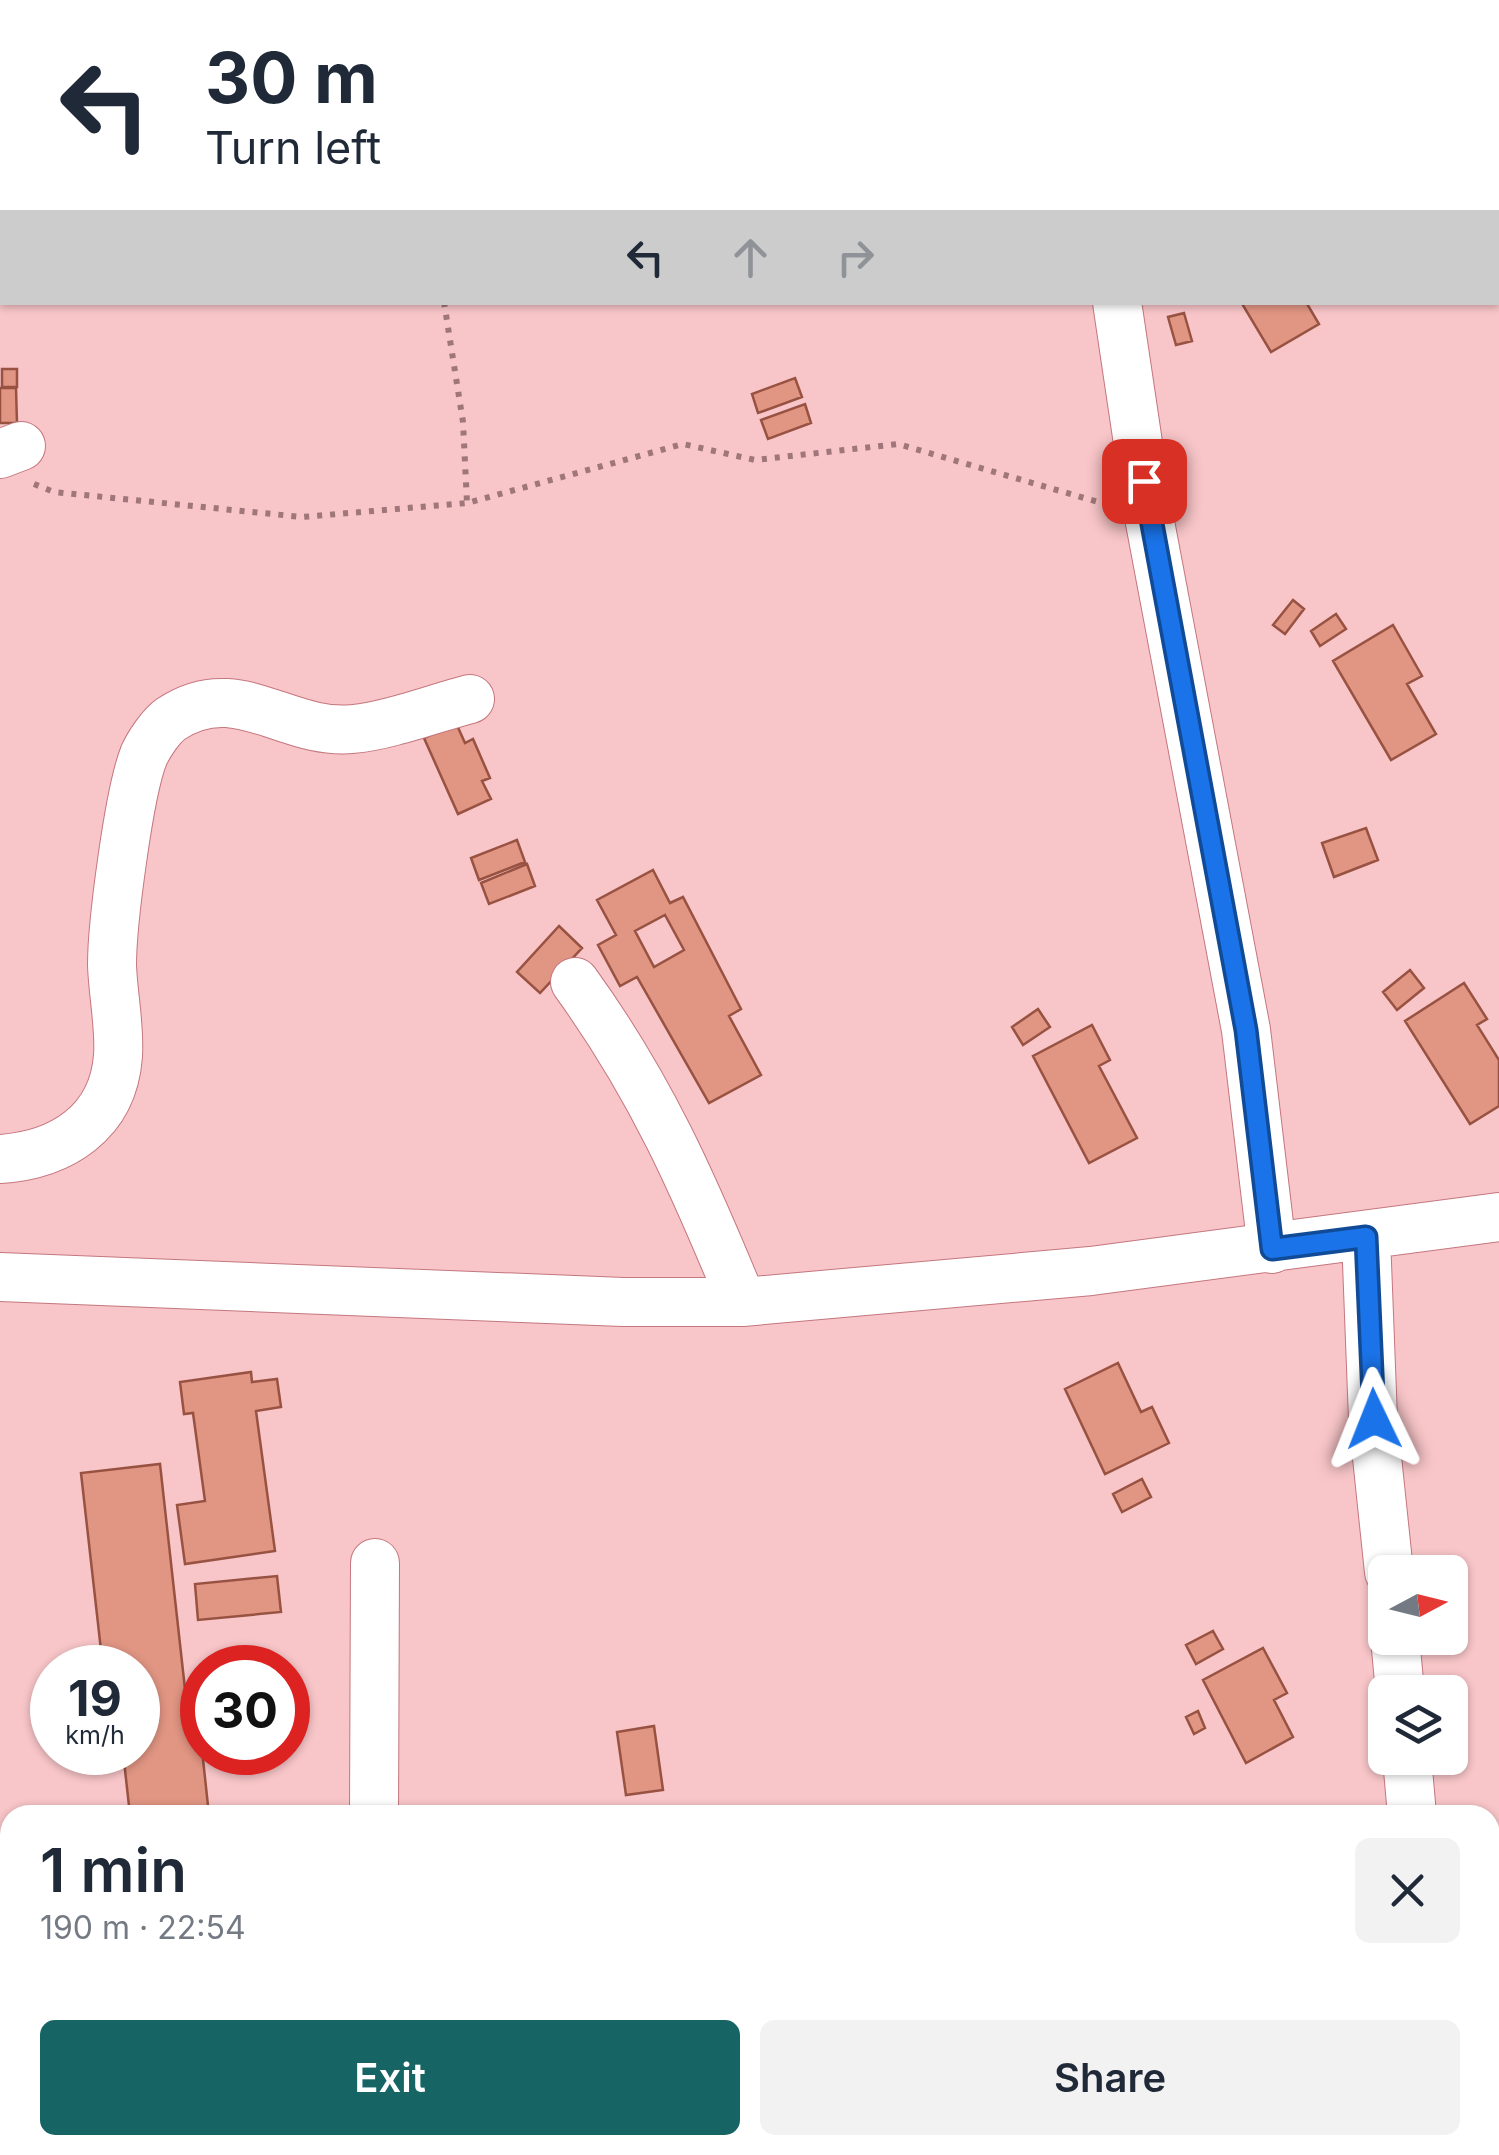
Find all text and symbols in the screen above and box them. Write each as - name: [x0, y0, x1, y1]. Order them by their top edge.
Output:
- text: 30 m: [205, 35, 378, 120]
- icon: left: [40, 40, 170, 170]
- text: Turn left: [205, 120, 381, 175]
- icon: left: [618, 230, 673, 285]
- icon: ahead: [723, 230, 778, 285]
- icon: right: [828, 230, 883, 285]
- pin: [1102, 439, 1187, 524]
- icon: arrive: [1117, 454, 1172, 509]
- position arrow: [1322, 1367, 1426, 1471]
- north arrow: [1368, 1555, 1468, 1655]
- map controls: [1368, 1555, 1468, 1775]
- speed limit sign: 30: [180, 1645, 310, 1775]
- text: 19: [68, 1668, 122, 1728]
- button: layers: [1368, 1675, 1468, 1775]
- text: km/h: [65, 1720, 125, 1750]
- text: 1 min: [40, 1834, 187, 1906]
- button: close: [1355, 1838, 1460, 1943]
- text: 190 m · 22:54: [40, 1908, 246, 1947]
- button: Exit: [40, 2020, 740, 2135]
- button: Share: [760, 2020, 1460, 2135]

